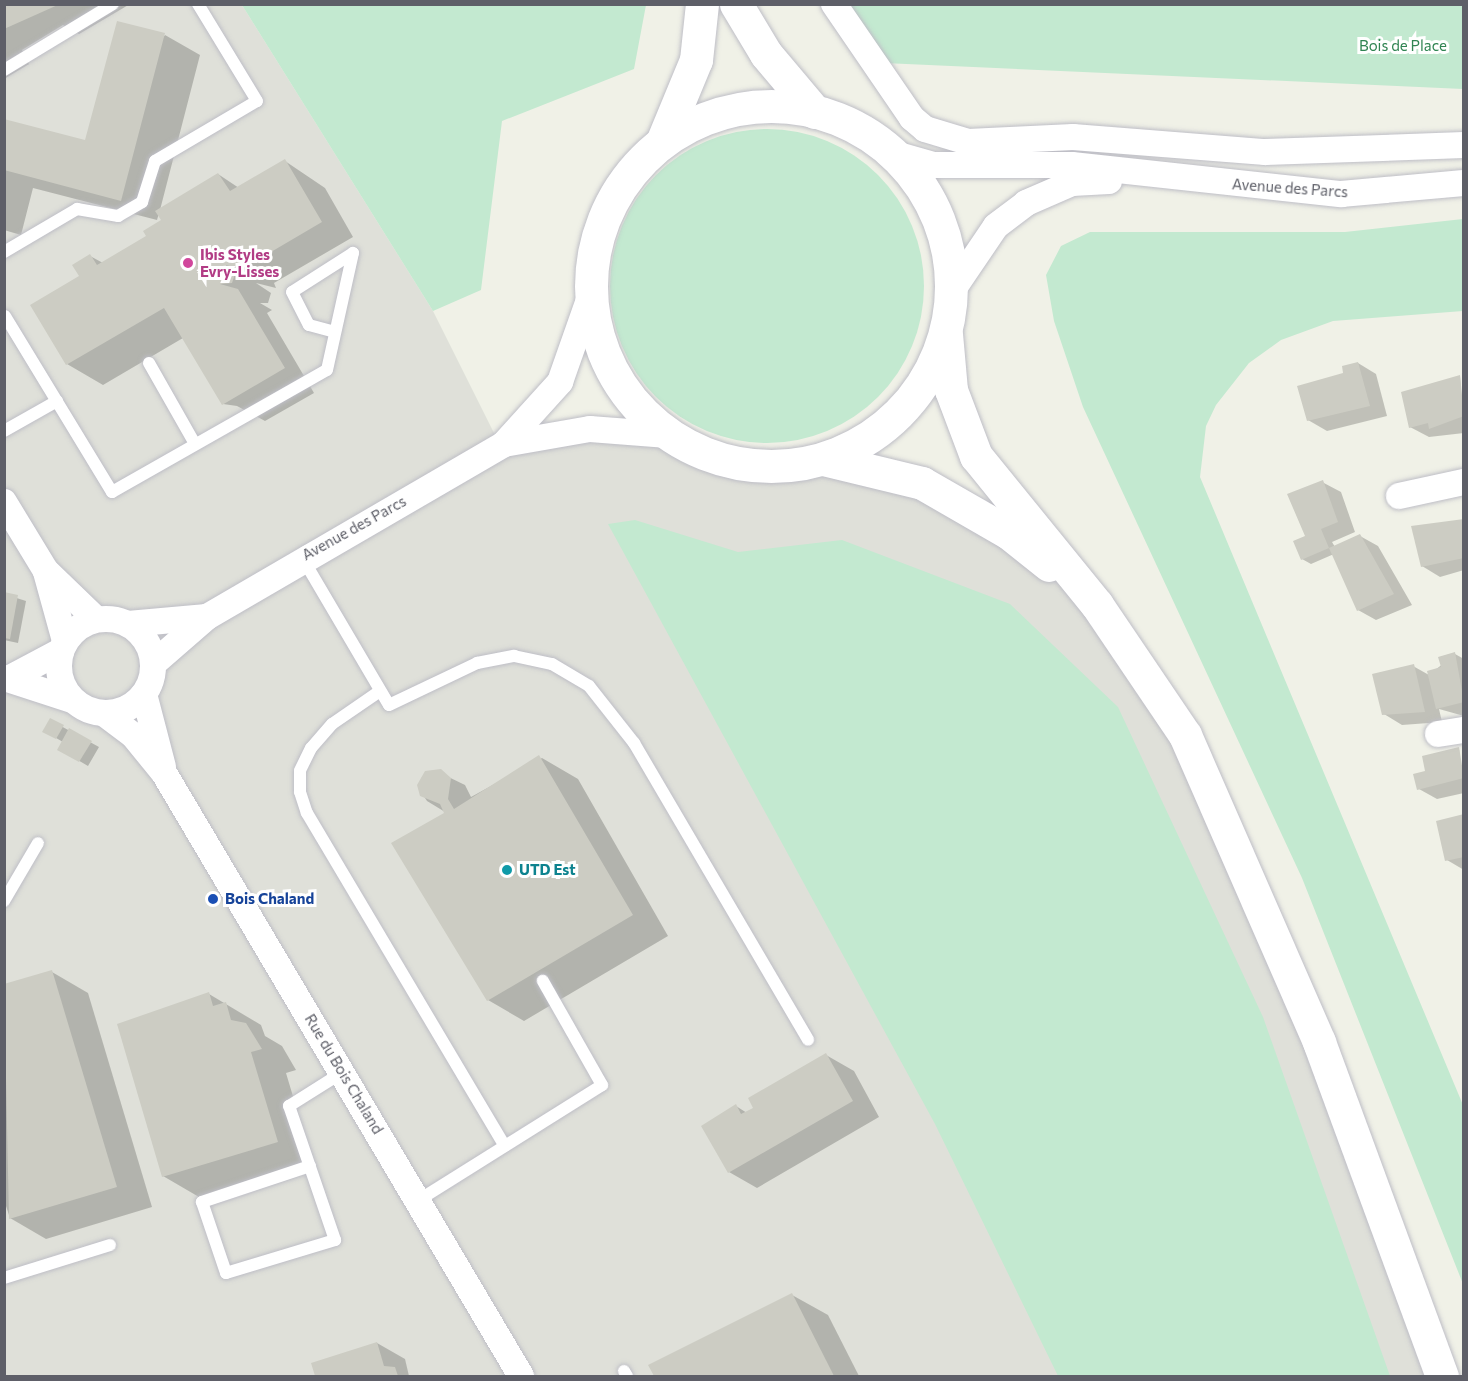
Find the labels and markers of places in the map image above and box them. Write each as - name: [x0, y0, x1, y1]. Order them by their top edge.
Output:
- place label: Ibis Styles Evry-Lisses: [200, 245, 279, 280]
- marker: Ibis Styles Evry-Lisses: [181, 256, 195, 270]
- place label: UTD Est: [519, 861, 576, 879]
- marker: UTD Est: [500, 863, 514, 877]
- place label: Bois Chaland: [225, 890, 314, 908]
- marker: Bois Chaland: [206, 892, 220, 906]

